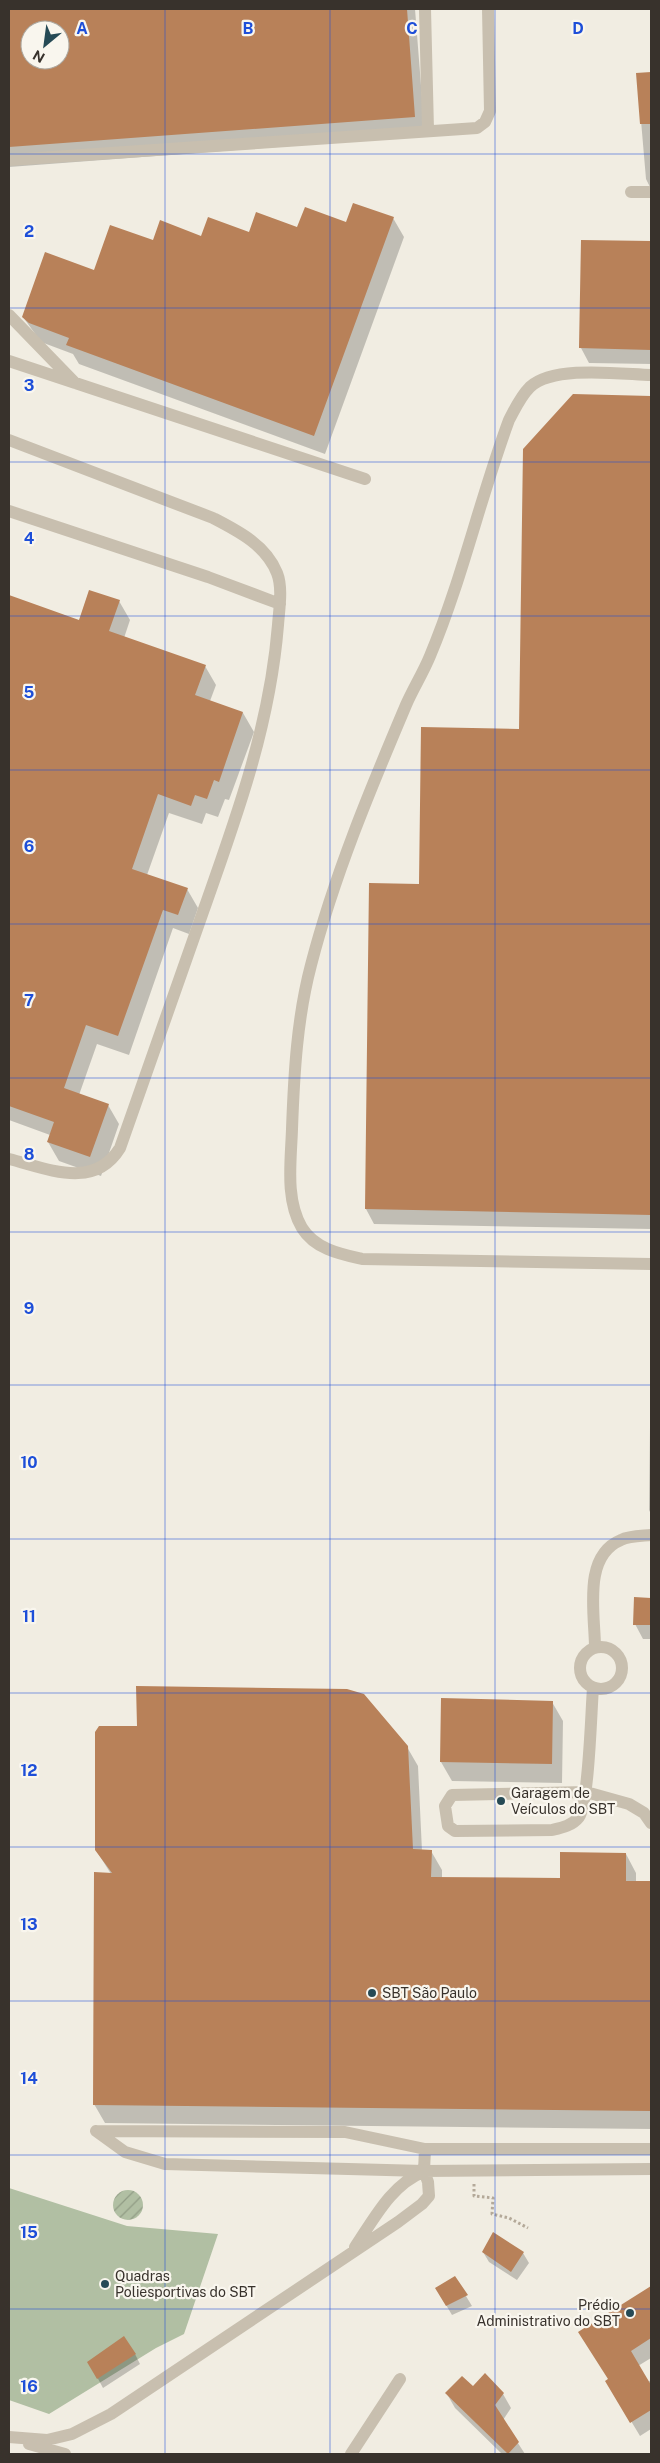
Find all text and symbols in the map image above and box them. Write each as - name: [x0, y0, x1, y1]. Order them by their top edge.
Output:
- text: A: [76, 19, 88, 38]
- text: B: [243, 19, 254, 38]
- text: C: [406, 19, 418, 38]
- text: D: [572, 19, 584, 38]
- north arrow: [20, 20, 70, 70]
- text: N: [30, 47, 47, 66]
- text: 2: [24, 222, 34, 241]
- text: 3: [24, 376, 34, 395]
- text: 4: [24, 529, 35, 548]
- text: 5: [24, 683, 35, 702]
- text: 6: [24, 837, 34, 856]
- text: 7: [24, 991, 34, 1010]
- text: 8: [24, 1145, 35, 1164]
- text: 9: [24, 1299, 34, 1318]
- text: 10: [20, 1453, 38, 1472]
- text: 11: [22, 1607, 36, 1626]
- text: 12: [20, 1761, 38, 1780]
- place label: Garagem de Veículos do SBT: [511, 1785, 615, 1817]
- marker: Garagem de Veículos do SBT: [495, 1795, 507, 1807]
- text: 13: [20, 1915, 38, 1934]
- place label: SBT São Paulo: [382, 1985, 477, 2001]
- marker: SBT São Paulo: [366, 1987, 378, 1999]
- text: 14: [20, 2069, 38, 2088]
- text: 15: [20, 2223, 38, 2242]
- place label: Quadras Poliesportivas do SBT: [115, 2268, 256, 2300]
- marker: Quadras Poliesportivas do SBT: [99, 2278, 111, 2290]
- place label: Prédio Administrativo do SBT: [476, 2297, 620, 2329]
- marker: Prédio Administrativo do SBT: [624, 2307, 636, 2319]
- text: 16: [20, 2377, 38, 2396]

